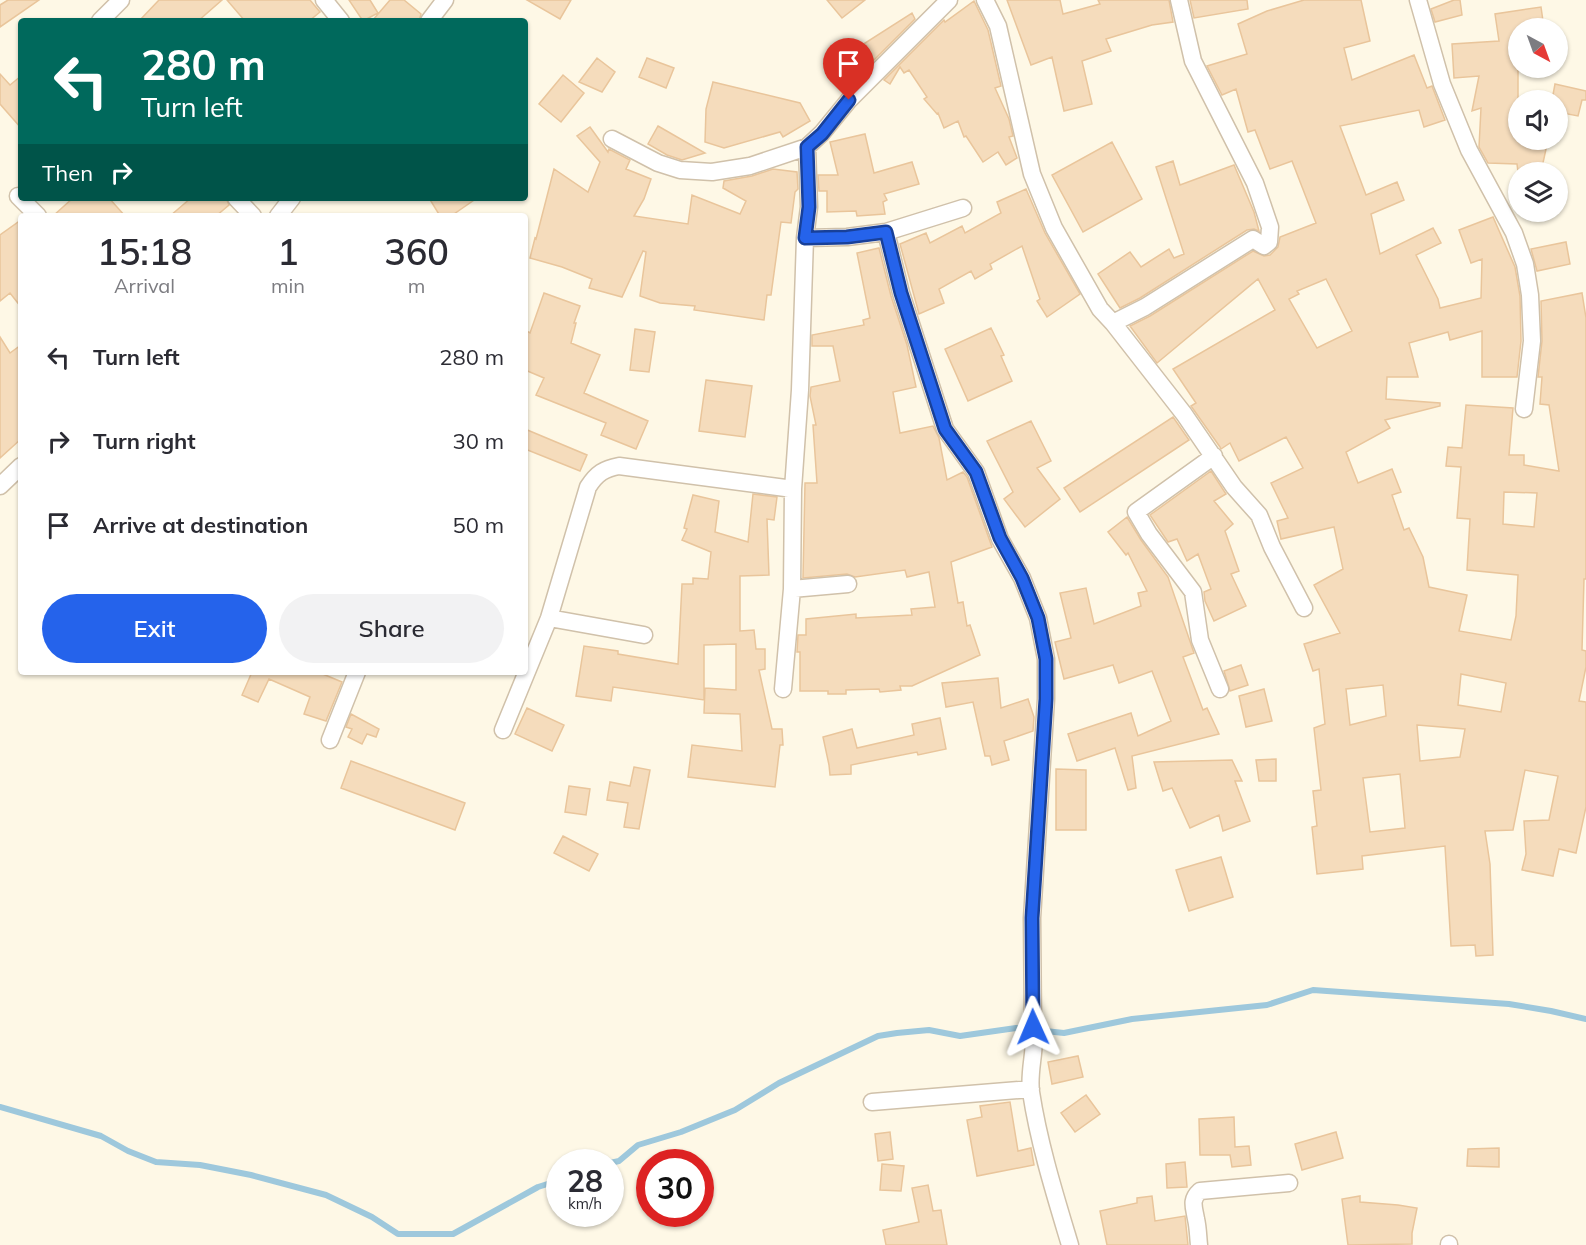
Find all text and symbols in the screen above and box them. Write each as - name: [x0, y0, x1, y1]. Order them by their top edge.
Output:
- north arrow: [1508, 18, 1568, 78]
- map controls: [1508, 18, 1568, 222]
- text: 280 m: [141, 38, 266, 91]
- pin: [823, 38, 874, 100]
- icon: left: [42, 42, 120, 120]
- icon: arrive: [832, 47, 865, 80]
- text: Turn left: [141, 90, 243, 124]
- button: sound: [1508, 90, 1568, 150]
- icon: right: [105, 156, 138, 189]
- text: Then: [42, 159, 93, 187]
- button: layers: [1508, 162, 1568, 222]
- text: 15:18: [97, 229, 192, 274]
- text: 1: [277, 229, 299, 274]
- text: 360: [384, 229, 449, 274]
- text: Arrival: [114, 273, 175, 298]
- text: min: [271, 273, 305, 298]
- text: m: [408, 273, 425, 298]
- icon: left: [42, 341, 75, 374]
- text: Turn left: [93, 343, 180, 371]
- text: 280 m: [439, 343, 504, 371]
- icon: right: [42, 425, 75, 458]
- text: Turn right: [93, 427, 196, 455]
- text: 30 m: [453, 427, 504, 455]
- icon: arrive: [42, 509, 75, 542]
- text: Arrive at destination: [93, 511, 308, 539]
- text: 50 m: [453, 511, 504, 539]
- button: Exit: [42, 594, 267, 663]
- button: Share: [279, 594, 504, 663]
- position arrow: [1001, 995, 1065, 1059]
- speed limit sign: 30: [636, 1149, 714, 1227]
- text: 28: [567, 1162, 603, 1200]
- text: km/h: [568, 1194, 602, 1213]

